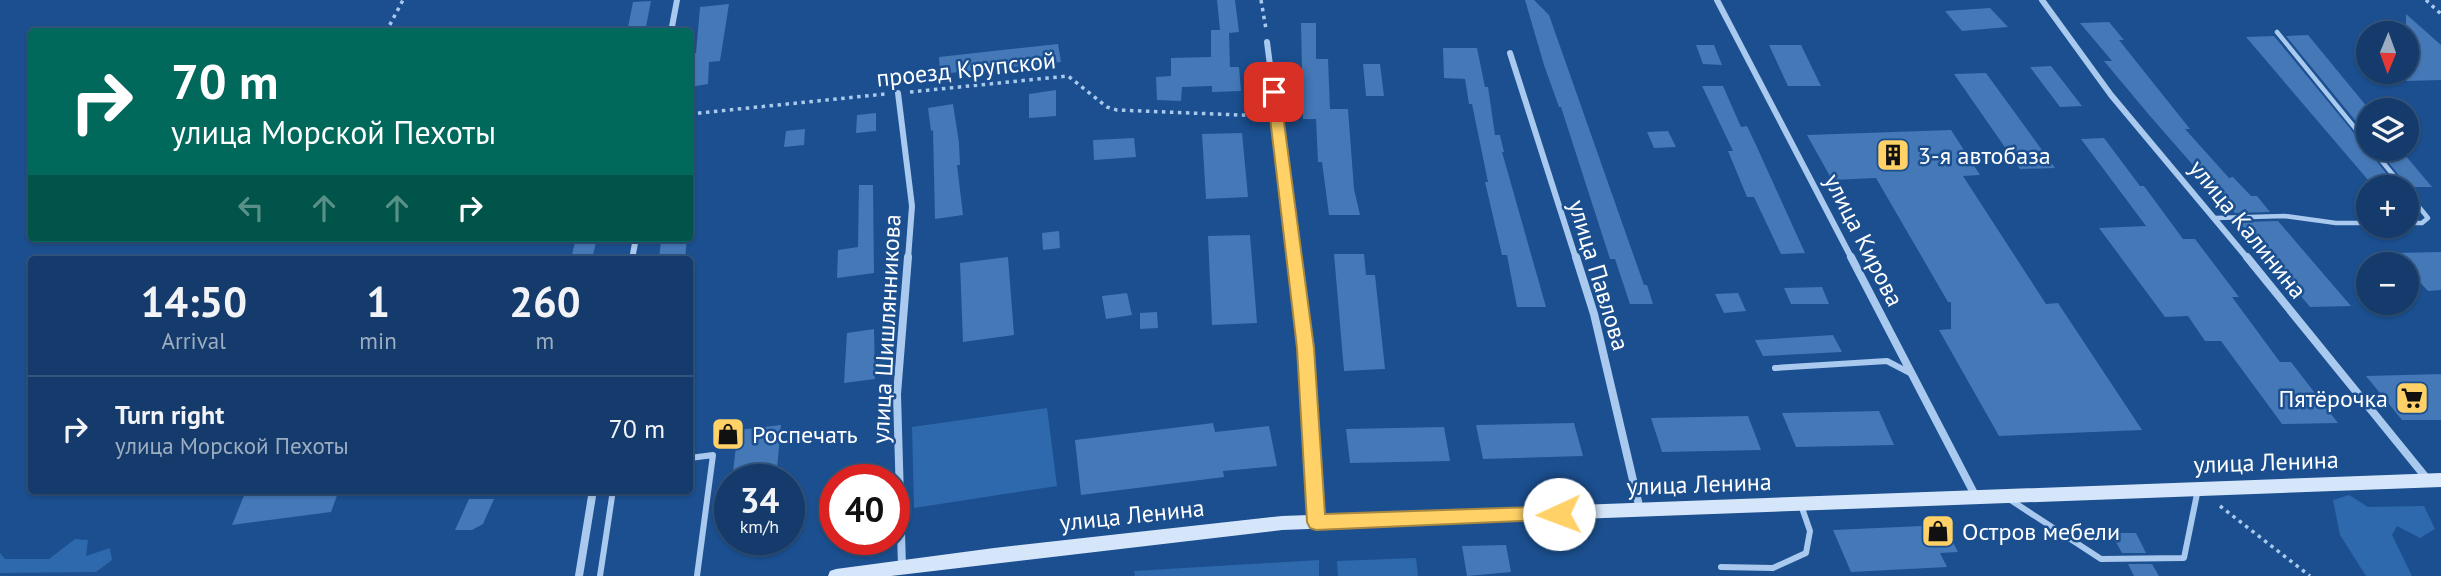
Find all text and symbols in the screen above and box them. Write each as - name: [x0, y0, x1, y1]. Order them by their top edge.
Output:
- north arrow: [2356, 21, 2418, 84]
- map controls: [2356, 21, 2419, 315]
- street label: проезд Крупской: [875, 44, 1057, 94]
- text: 70 m: [171, 49, 278, 113]
- icon: right: [56, 56, 147, 147]
- pin: [1244, 62, 1304, 122]
- icon: arrive: [1255, 73, 1293, 111]
- button: layers: [2356, 98, 2419, 161]
- text: улица Морской Пехоты: [171, 111, 496, 153]
- building icon: 3-я автобаза: [1874, 136, 1912, 174]
- place label: 3-я автобаза: [1918, 140, 2051, 171]
- street label: улица Калинина: [2182, 153, 2314, 305]
- street label: улица Кирова: [1817, 168, 1911, 312]
- button: +: [2356, 175, 2419, 238]
- icon: left: [232, 189, 270, 227]
- icon: ahead: [305, 189, 343, 227]
- icon: ahead: [378, 189, 416, 227]
- icon: right: [451, 189, 489, 227]
- street label: улица Павлова: [1561, 196, 1637, 354]
- street label: улица Шишлянникова: [865, 213, 907, 445]
- button: −: [2356, 252, 2419, 315]
- text: 14:50: [140, 274, 247, 329]
- text: 1: [366, 274, 390, 329]
- text: 260: [509, 274, 581, 329]
- text: Arrival: [161, 326, 226, 355]
- text: min: [359, 326, 397, 355]
- text: m: [536, 326, 554, 355]
- supermarket icon: Пятёрочка: [2393, 379, 2431, 417]
- place label: Пятёрочка: [2278, 383, 2388, 414]
- text: Turn right: [115, 398, 224, 431]
- icon: right: [56, 410, 94, 448]
- text: 70 m: [609, 412, 665, 445]
- shop icon: Роспечать: [709, 415, 747, 453]
- place label: Роспечать: [752, 419, 858, 450]
- text: улица Морской Пехоты: [115, 431, 349, 460]
- street label: улица Ленина: [2193, 444, 2339, 480]
- speed limit sign: 40: [819, 464, 910, 555]
- street label: улица Ленина: [1626, 466, 1772, 502]
- text: 34: [740, 477, 779, 523]
- position arrow: [1522, 477, 1596, 551]
- street label: улица Ленина: [1058, 492, 1206, 538]
- shop icon: Остров мебели: [1919, 512, 1957, 550]
- text: km/h: [740, 515, 779, 538]
- place label: Остров мебели: [1962, 516, 2120, 547]

